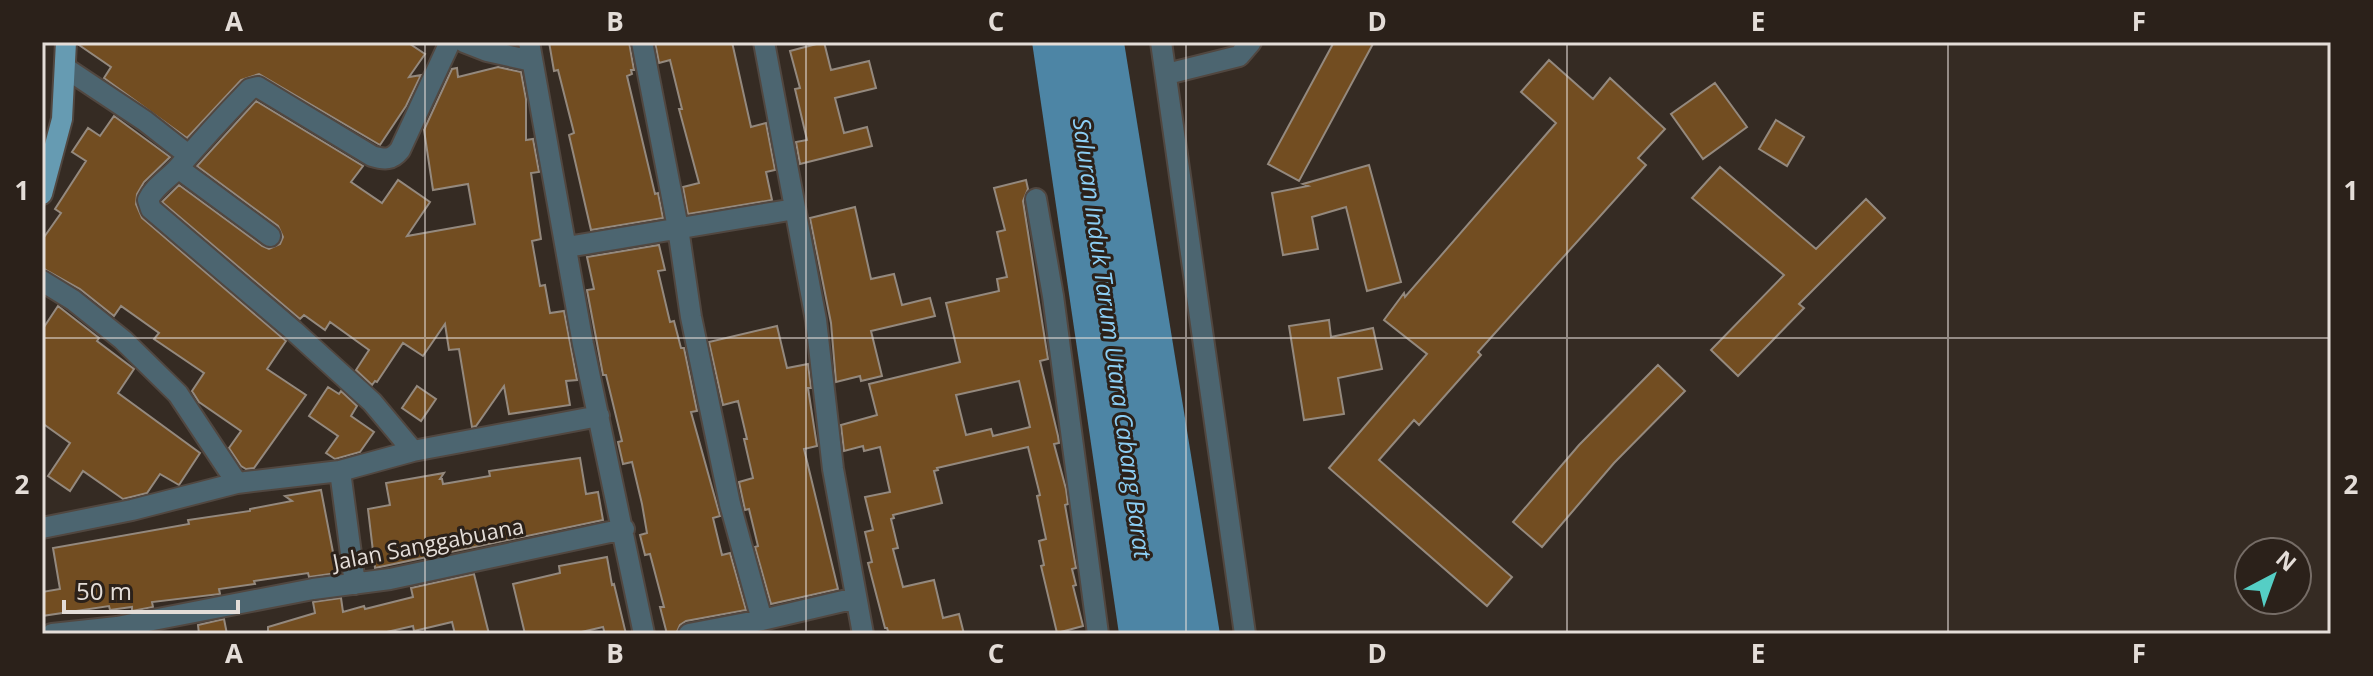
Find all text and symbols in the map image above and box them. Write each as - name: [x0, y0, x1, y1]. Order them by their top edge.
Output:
- text: A: [225, 3, 243, 39]
- text: B: [606, 3, 624, 39]
- text: C: [988, 3, 1004, 39]
- text: D: [1367, 3, 1387, 39]
- text: E: [1751, 3, 1765, 39]
- text: F: [2132, 3, 2146, 39]
- water label: Saluran Induk Tarum Utara Cabang Barat: [1066, 116, 1160, 561]
- text: 1: [15, 172, 29, 208]
- text: 1: [2344, 172, 2358, 208]
- text: 2: [15, 466, 30, 502]
- text: 2: [2344, 466, 2359, 502]
- street label: Jalan Sanggabuana: [328, 510, 526, 577]
- north arrow: [2233, 536, 2313, 616]
- text: N: [2270, 543, 2303, 577]
- scale bar: [64, 564, 238, 614]
- text: 50 m: [76, 574, 132, 607]
- text: A: [225, 635, 243, 671]
- text: B: [606, 635, 624, 671]
- text: C: [988, 635, 1004, 671]
- text: D: [1367, 635, 1387, 671]
- text: E: [1751, 635, 1765, 671]
- text: F: [2132, 635, 2146, 671]

